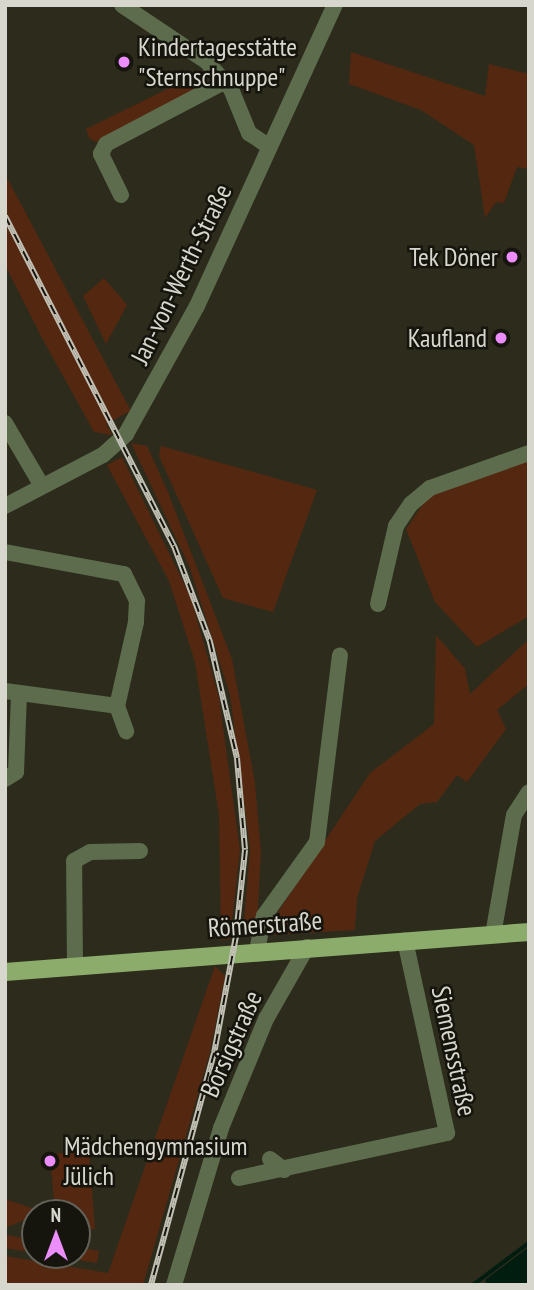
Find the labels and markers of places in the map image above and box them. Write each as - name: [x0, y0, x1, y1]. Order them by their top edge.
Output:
- place label: Kindertagesstätte "Sternschnuppe": [138, 31, 297, 92]
- marker: Kindertagesstätte "Sternschnuppe": [116, 54, 132, 70]
- place label: Tek Döner: [409, 241, 498, 273]
- marker: Tek Döner: [504, 249, 520, 265]
- place label: Kaufland: [408, 322, 487, 354]
- marker: Kaufland: [493, 330, 509, 346]
- place label: Mädchengymnasium Jülich: [64, 1130, 247, 1192]
- marker: Mädchengymnasium Jülich: [42, 1153, 58, 1169]

